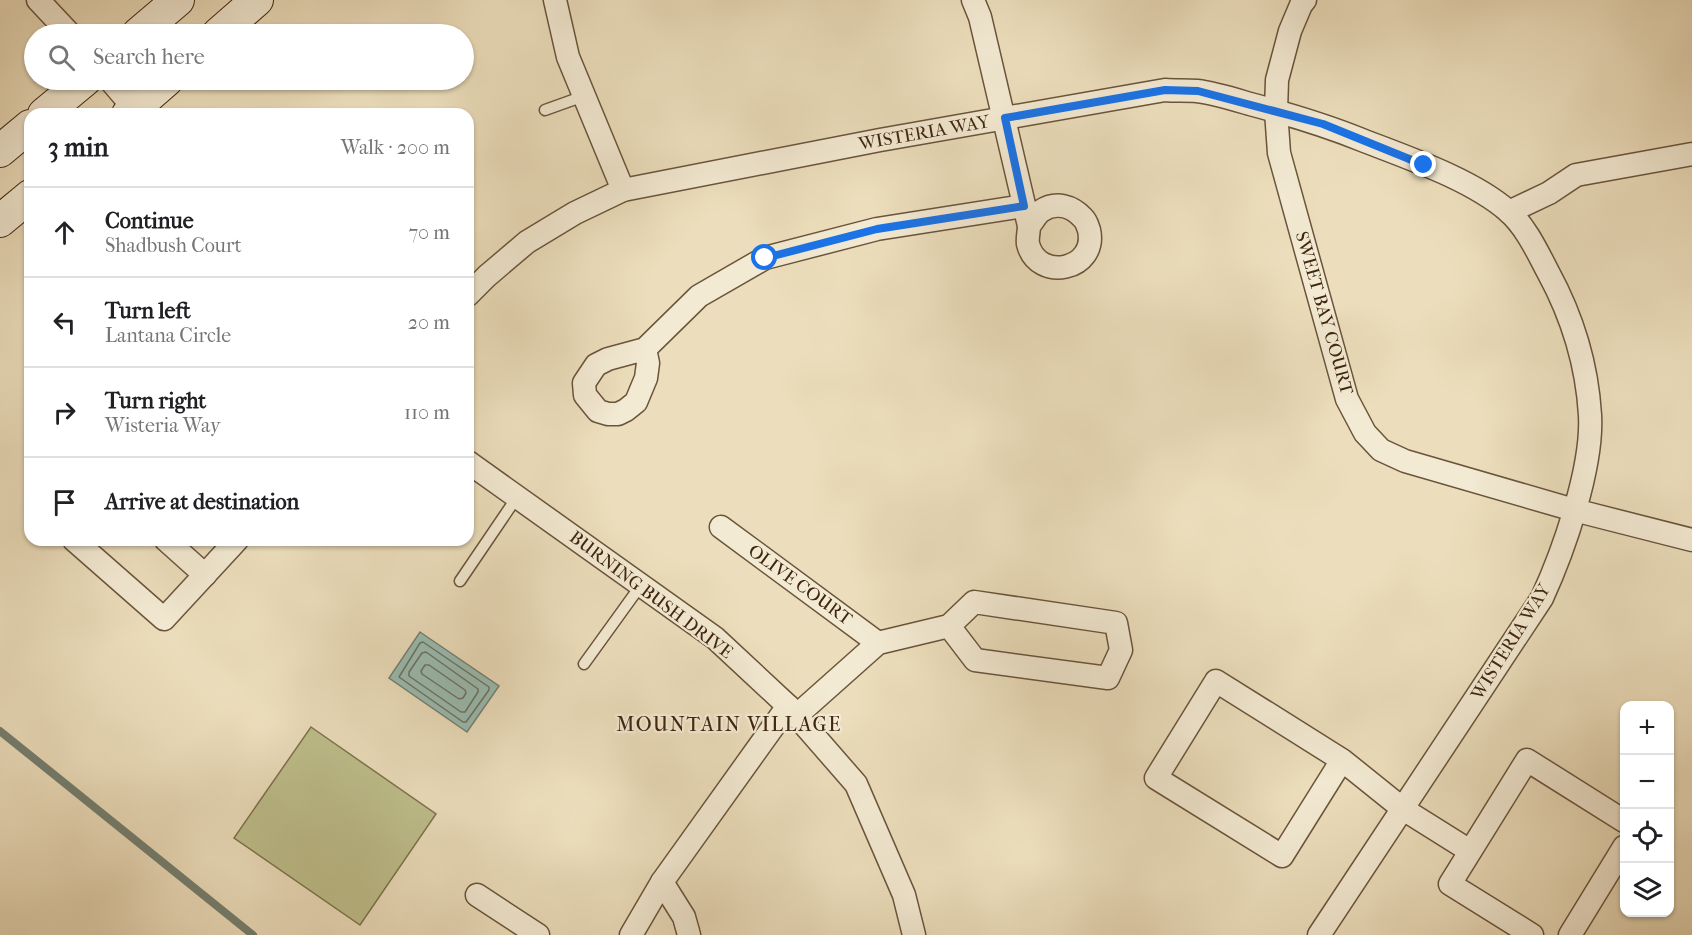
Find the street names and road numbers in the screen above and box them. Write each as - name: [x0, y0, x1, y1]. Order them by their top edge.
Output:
- street label: WISTERIA WAY: [856, 111, 992, 155]
- street label: SWEET BAY COURT: [1291, 229, 1358, 398]
- street label: BURNING BUSH DRIVE: [565, 527, 737, 663]
- street label: OLIVE COURT: [744, 540, 857, 630]
- street label: WISTERIA WAY: [1466, 580, 1555, 705]

